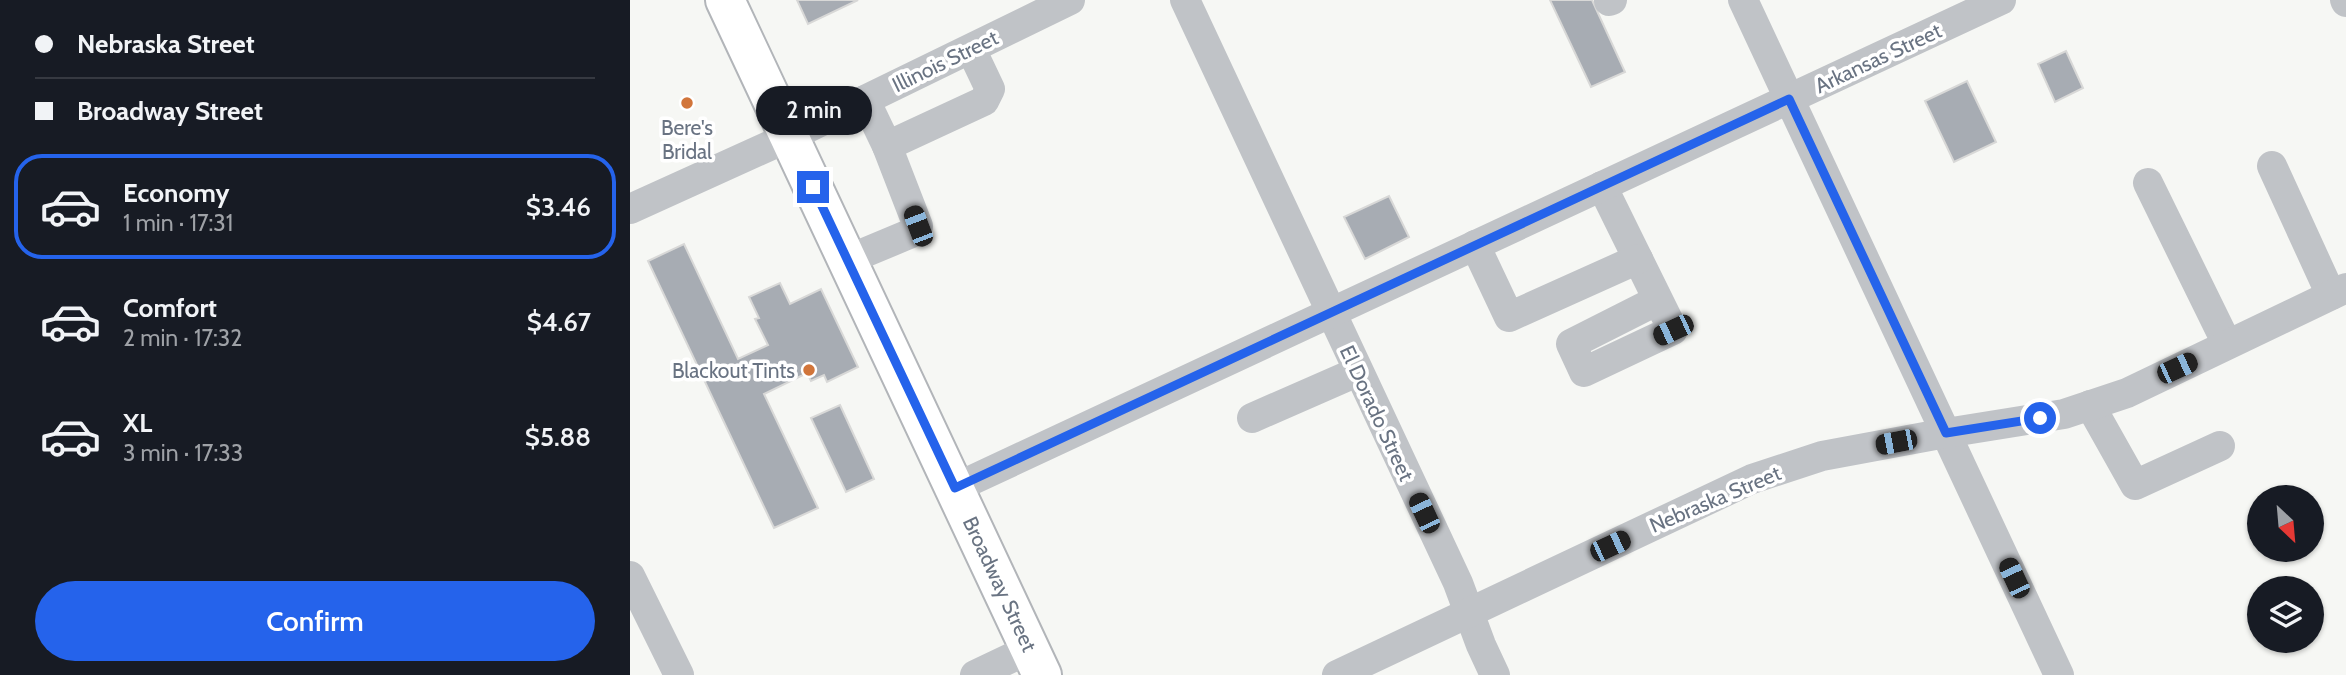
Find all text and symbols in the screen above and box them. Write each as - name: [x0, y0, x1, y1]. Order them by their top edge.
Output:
- street label: Arkansas Street: [1811, 18, 1945, 98]
- street label: Illinois Street: [888, 25, 1002, 97]
- text: Nebraska Street: [77, 28, 255, 60]
- callout: 2 min: [755, 86, 871, 134]
- text: Broadway Street: [77, 95, 263, 127]
- marker: Bere's Bridal: [679, 95, 695, 111]
- text: 2 min: [786, 96, 842, 124]
- place label: Bere's Bridal: [661, 115, 713, 164]
- route end: [797, 171, 829, 203]
- icon: car: [39, 175, 102, 238]
- text: Economy: [123, 177, 229, 209]
- text: $3.46: [526, 191, 591, 223]
- car: [901, 203, 936, 249]
- text: 1 min · 17:31: [123, 209, 233, 237]
- icon: car: [39, 290, 102, 353]
- text: Comfort: [123, 292, 217, 324]
- text: $4.67: [527, 306, 591, 338]
- car: [1650, 312, 1697, 348]
- text: 2 min · 17:32: [123, 324, 242, 352]
- street label: El Dorado Street: [1335, 341, 1419, 485]
- car: [2154, 350, 2201, 386]
- place label: Blackout Tints: [672, 358, 795, 383]
- marker: Blackout Tints: [801, 362, 817, 378]
- route start: [2024, 402, 2056, 434]
- icon: car: [39, 405, 102, 468]
- text: XL: [123, 407, 152, 439]
- text: $5.88: [525, 421, 591, 453]
- car: [1874, 428, 1919, 456]
- text: 3 min · 17:33: [123, 439, 243, 467]
- street label: Nebraska Street: [1646, 460, 1784, 538]
- north arrow: [2247, 485, 2324, 562]
- map controls: [2247, 485, 2324, 653]
- car: [1406, 490, 1443, 536]
- street label: Broadway Street: [958, 512, 1042, 656]
- car: [1587, 528, 1634, 564]
- car: [1996, 555, 2033, 601]
- button: layers: [2247, 576, 2324, 653]
- button: Confirm: [35, 581, 595, 661]

